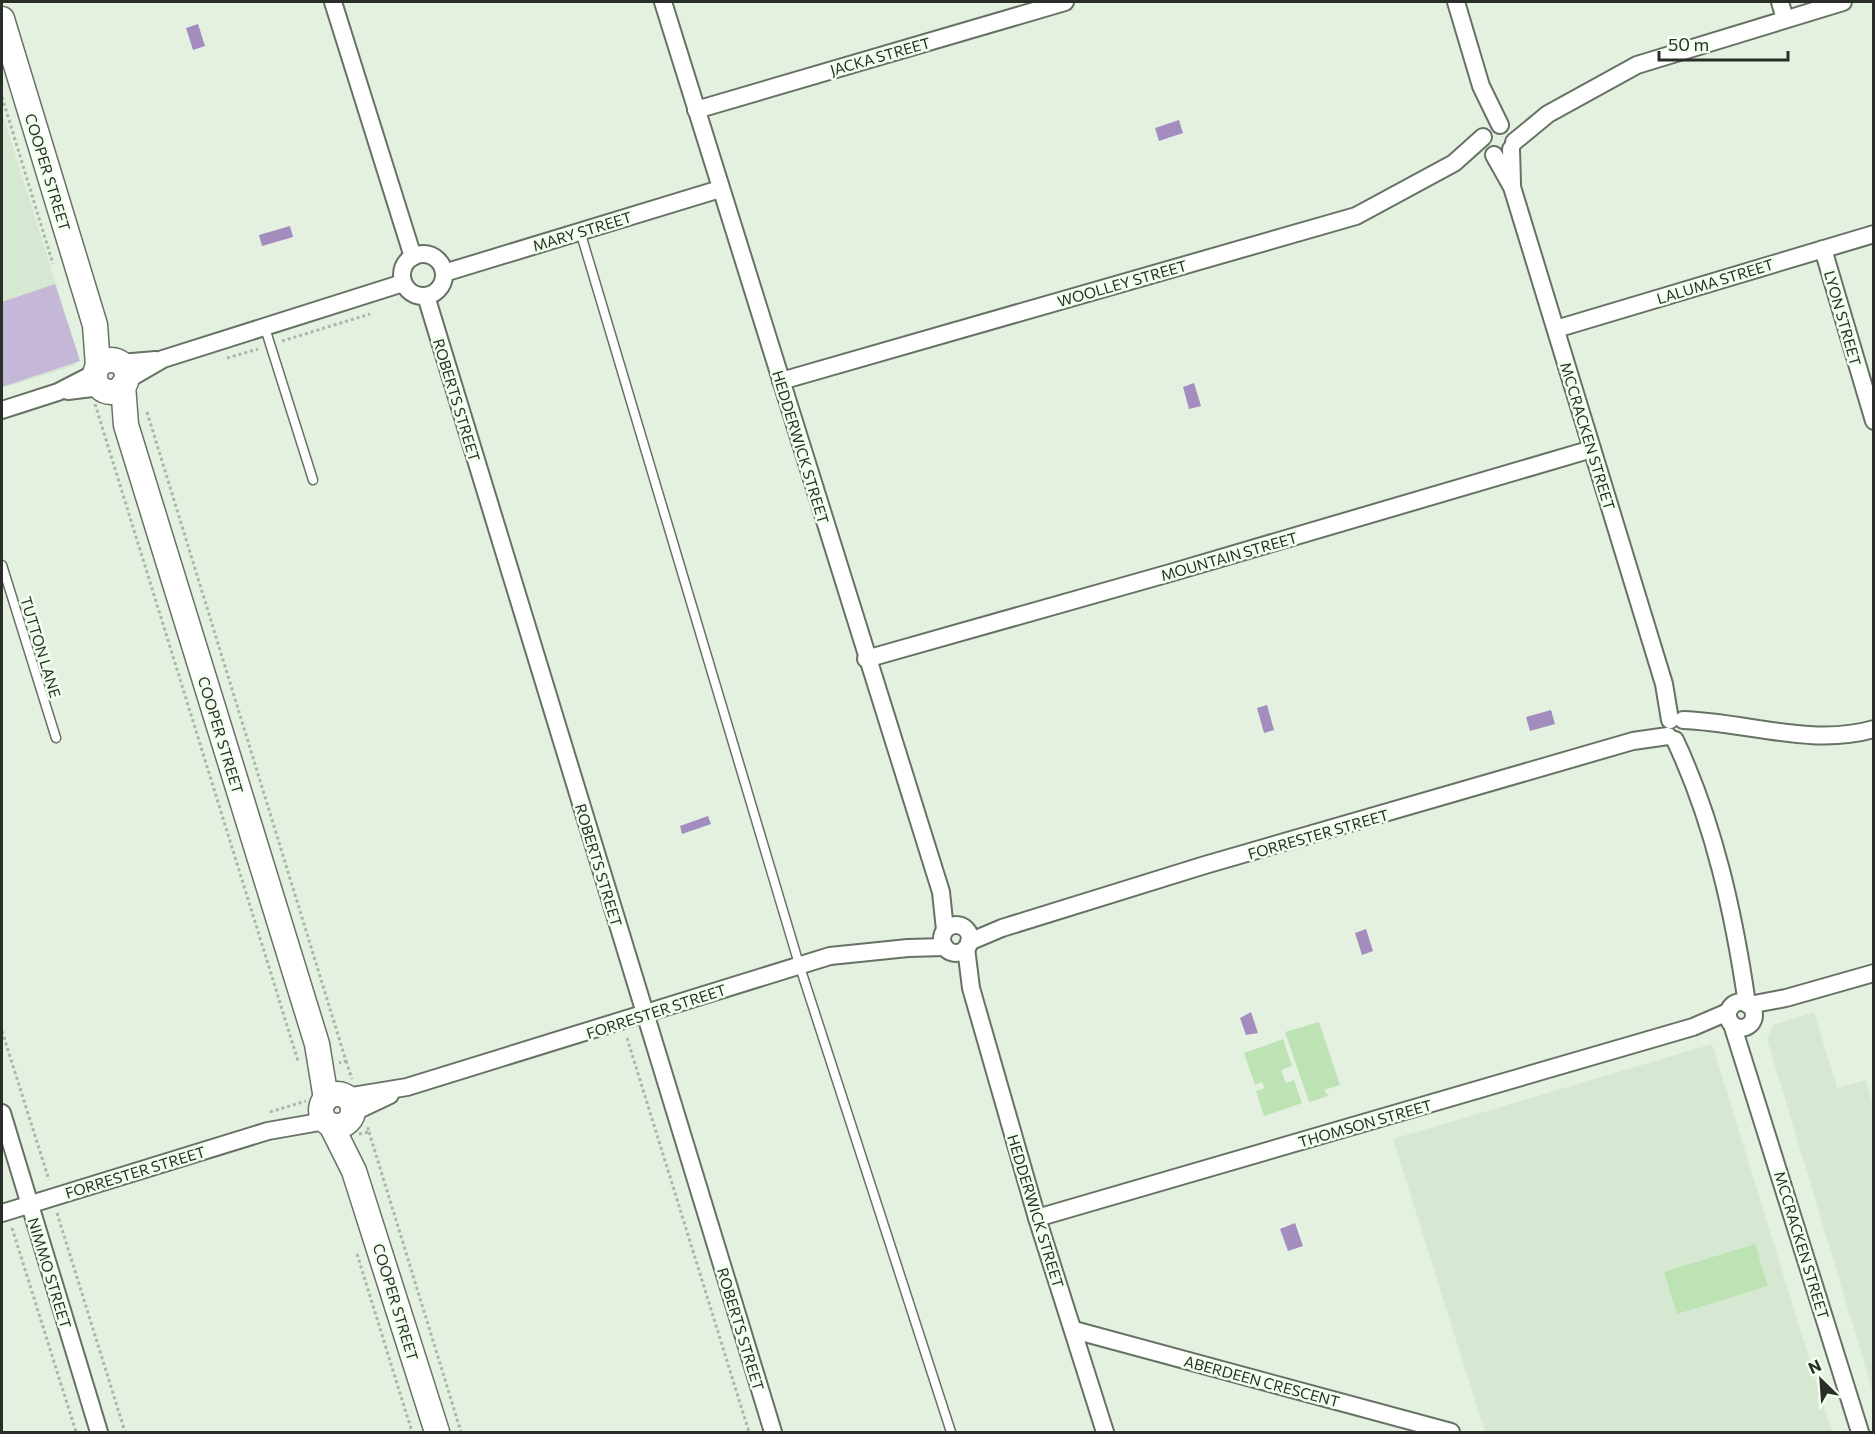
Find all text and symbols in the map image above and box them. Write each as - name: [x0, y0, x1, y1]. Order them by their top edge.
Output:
- scale bar: [1659, 24, 1788, 62]
- street label: JACKA STREET: [828, 33, 933, 79]
- text: 50 m: [1668, 33, 1709, 55]
- street label: COOPER STREET: [22, 111, 75, 233]
- street label: MARY STREET: [530, 207, 634, 255]
- street label: LALUMA STREET: [1654, 255, 1776, 307]
- street label: WOOLLEY STREET: [1055, 256, 1189, 310]
- street label: LYON STREET: [1821, 268, 1865, 368]
- street label: ROBERTS STREET: [430, 336, 484, 464]
- street label: MCCRACKEN STREET: [1557, 360, 1619, 512]
- street label: HEDDERWICK STREET: [769, 368, 833, 526]
- street label: MOUNTAIN STREET: [1159, 528, 1300, 584]
- street label: TUTTON LANE: [17, 594, 65, 700]
- street label: COOPER STREET: [195, 674, 248, 796]
- street label: ROBERTS STREET: [572, 801, 626, 929]
- street label: FORRESTER STREET: [1246, 805, 1391, 863]
- street label: FORRESTER STREET: [584, 980, 728, 1042]
- street label: THOMSON STREET: [1296, 1095, 1434, 1151]
- street label: HEDDERWICK STREET: [1004, 1132, 1068, 1290]
- street label: FORRESTER STREET: [63, 1142, 208, 1202]
- street label: MCCRACKEN STREET: [1771, 1169, 1833, 1321]
- street label: NIMMO STREET: [25, 1215, 75, 1331]
- street label: COOPER STREET: [370, 1241, 423, 1363]
- street label: ROBERTS STREET: [714, 1265, 768, 1393]
- north arrow: [1791, 1350, 1851, 1410]
- street label: ABERDEEN CRESCENT: [1182, 1352, 1342, 1411]
- text: N: [1805, 1355, 1824, 1377]

